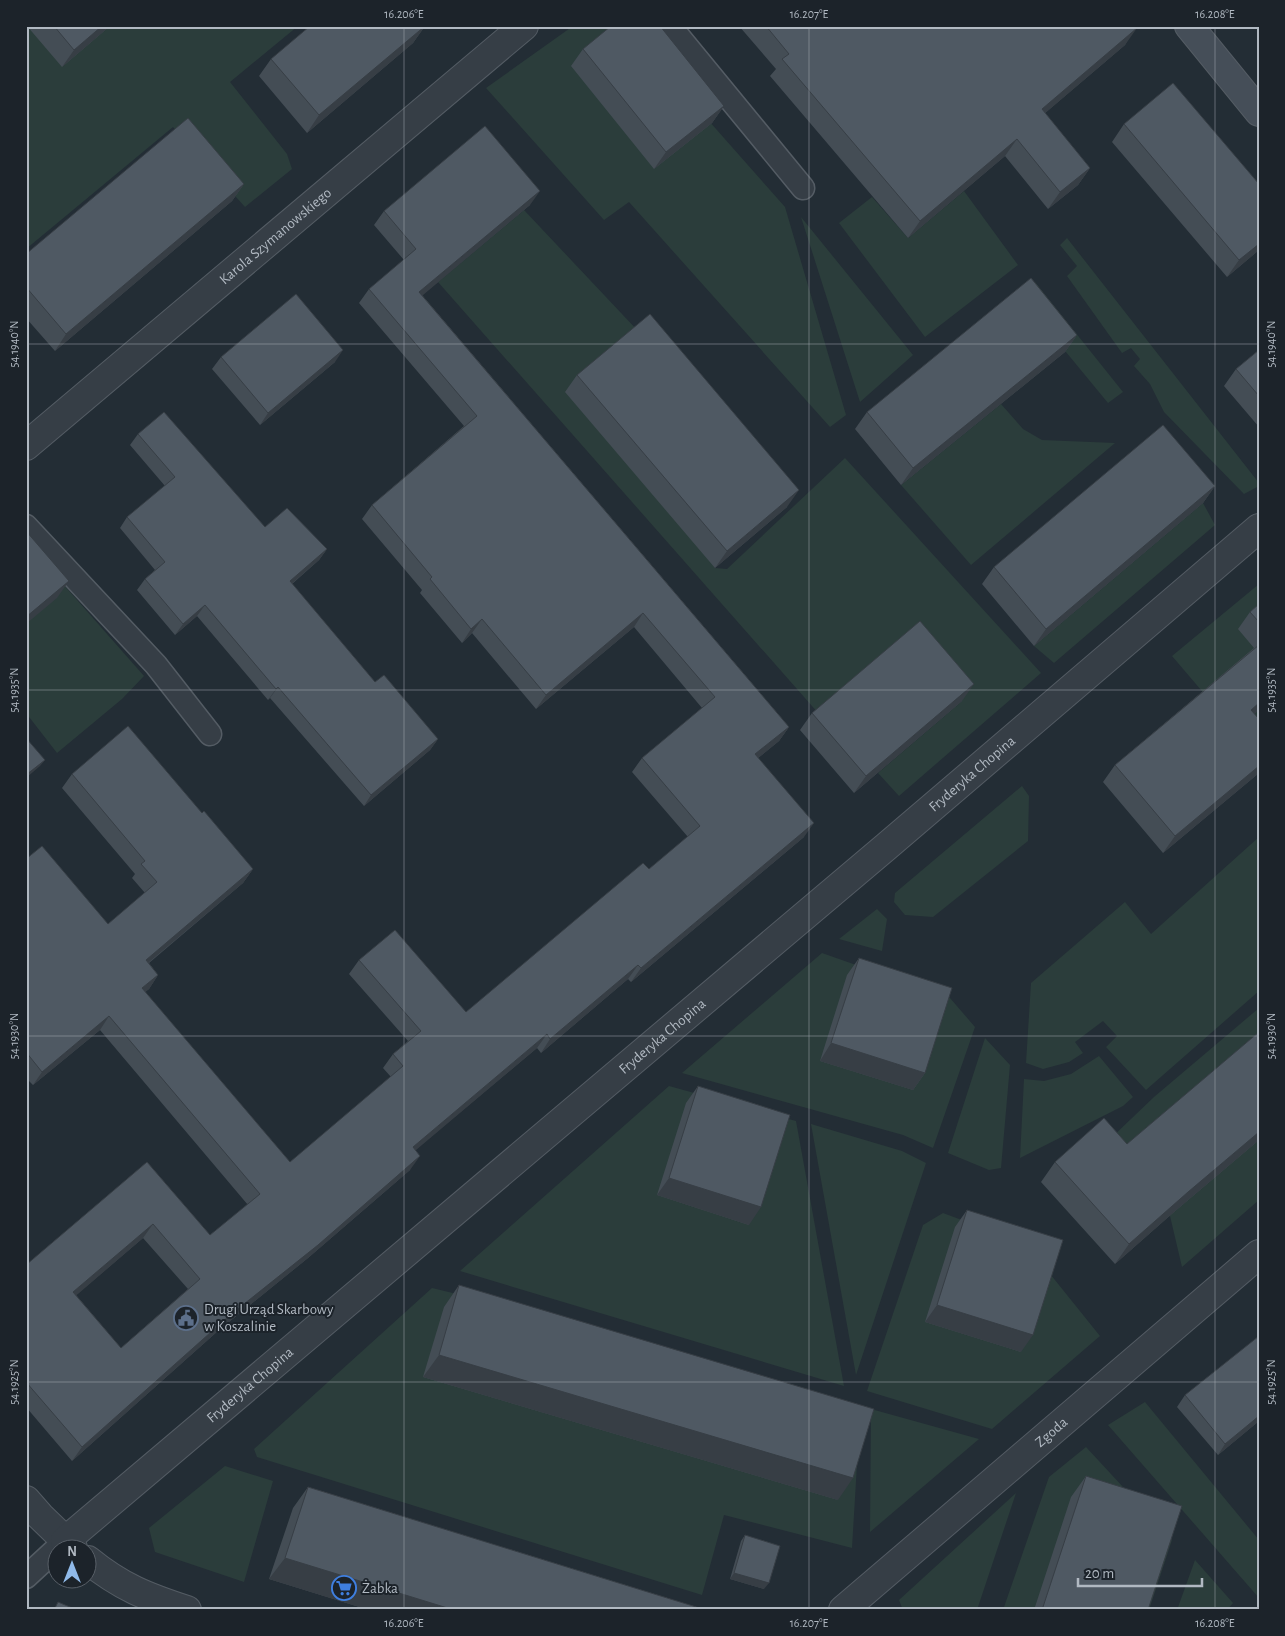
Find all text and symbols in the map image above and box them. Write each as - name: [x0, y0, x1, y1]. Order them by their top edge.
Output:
- text: 16.206°E: [384, 8, 424, 20]
- text: 16.207°E: [790, 8, 829, 20]
- text: 16.208°E: [1195, 8, 1235, 20]
- street label: Karola Szymanowskiego: [216, 185, 334, 287]
- text: 54.1940°N: [8, 320, 20, 368]
- text: 54.1940°N: [1265, 320, 1277, 368]
- text: 54.1935°N: [8, 668, 20, 712]
- text: 54.1935°N: [1265, 668, 1277, 712]
- street label: Fryderyka Chopina: [926, 733, 1018, 814]
- street label: Fryderyka Chopina: [616, 995, 708, 1077]
- text: 54.1930°N: [8, 1013, 20, 1059]
- text: 54.1930°N: [1265, 1013, 1277, 1059]
- place label: Drugi Urząd Skarbowy w Koszalinie: [204, 1302, 334, 1334]
- public building icon: Drugi Urząd Skarbowy w Koszalinie: [173, 1305, 199, 1331]
- street label: Fryderyka Chopina: [204, 1344, 296, 1425]
- text: 54.1925°N: [8, 1359, 20, 1405]
- text: 54.1925°N: [1265, 1359, 1277, 1405]
- street label: Zgoda: [1032, 1414, 1070, 1450]
- north arrow: [48, 1538, 98, 1588]
- text: N: [67, 1545, 77, 1559]
- scale bar: [1078, 1556, 1201, 1588]
- text: 20 m: [1085, 1566, 1114, 1581]
- supermarket icon: Żabka: [331, 1575, 357, 1601]
- place label: Żabka: [362, 1579, 398, 1596]
- text: 16.206°E: [384, 1617, 424, 1629]
- text: 16.207°E: [790, 1617, 829, 1629]
- text: 16.208°E: [1195, 1617, 1235, 1629]

